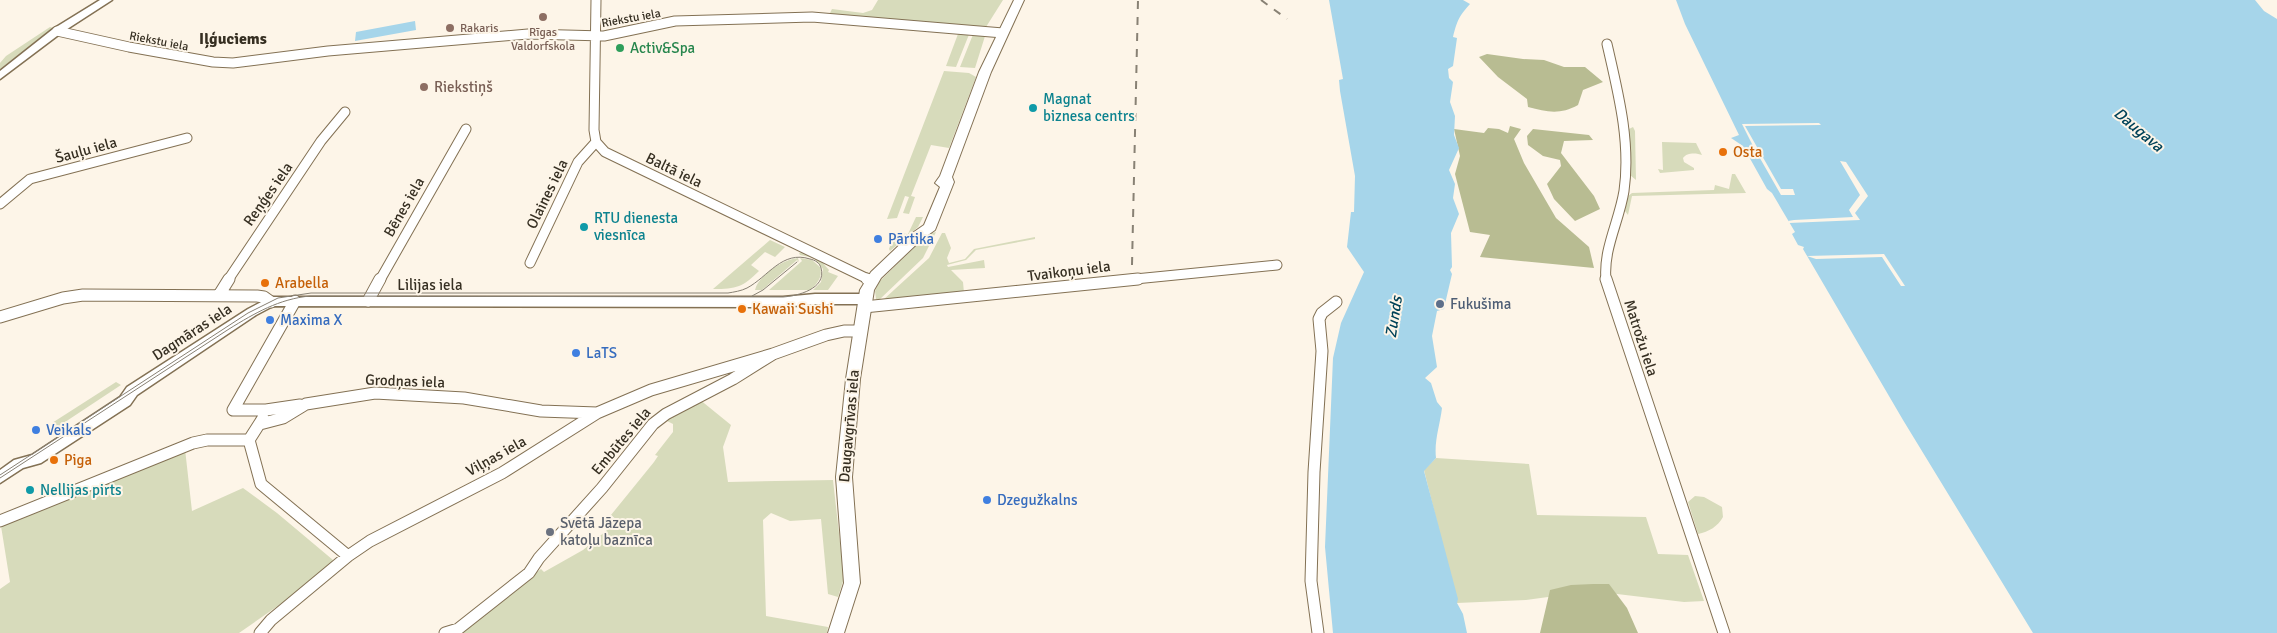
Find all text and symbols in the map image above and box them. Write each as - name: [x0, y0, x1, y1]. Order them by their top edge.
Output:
- street label: Riekstu iela: [600, 6, 662, 31]
- marker: Rīgas Valdorfskola: [537, 11, 549, 23]
- place label: Rakaris: [460, 21, 498, 36]
- marker: Rakaris: [444, 22, 456, 34]
- place label: Rīgas Valdorfskola: [511, 25, 575, 54]
- street label: Riekstu iela: [128, 28, 190, 55]
- district label: Iļģuciems: [199, 29, 267, 49]
- place label: Activ&Spa: [630, 39, 695, 57]
- marker: Activ&Spa: [614, 42, 626, 54]
- place label: Riekstiņš: [434, 78, 493, 97]
- marker: Riekstiņš: [418, 81, 430, 93]
- place label: Magnat biznesa centrs: [1043, 90, 1135, 125]
- marker: Magnat biznesa centrs: [1027, 102, 1039, 114]
- water label: Daugava: [2109, 103, 2168, 157]
- street label: Šauļu iela: [53, 132, 119, 168]
- place label: Osta: [1733, 143, 1762, 161]
- marker: Osta: [1717, 146, 1729, 158]
- street label: Baltā iela: [643, 149, 705, 191]
- street label: Olaines iela: [522, 156, 572, 232]
- street label: Reņģes iela: [240, 159, 297, 230]
- street label: Bēnes iela: [380, 174, 428, 240]
- place label: RTU dienesta viesnīca: [594, 209, 678, 244]
- marker: RTU dienesta viesnīca: [578, 221, 590, 233]
- place label: Pārtika: [888, 230, 934, 248]
- marker: Pārtika: [872, 233, 884, 245]
- street label: Tvaikoņu iela: [1027, 257, 1112, 286]
- place label: Arabella: [275, 274, 329, 292]
- street label: Lilijas iela: [397, 276, 463, 294]
- marker: Arabella: [259, 277, 271, 289]
- water label: Zunds: [1381, 293, 1407, 339]
- place label: Fukušima: [1450, 295, 1511, 313]
- street label: Matrožu iela: [1620, 297, 1662, 379]
- marker: Fukušima: [1434, 298, 1446, 310]
- street label: Dagmāras iela: [149, 300, 235, 364]
- place label: Kawaii Sushi: [752, 300, 833, 318]
- marker: Kawaii Sushi: [736, 303, 748, 315]
- place label: Maxima X: [280, 311, 343, 329]
- marker: Maxima X: [264, 314, 276, 326]
- place label: LaTS: [586, 344, 617, 362]
- marker: LaTS: [570, 347, 582, 359]
- street label: Daugavgrīvas iela: [835, 369, 863, 483]
- street label: Grodņas iela: [365, 371, 445, 392]
- street label: Embūtes iela: [588, 404, 654, 478]
- place label: Veikals: [46, 421, 92, 439]
- marker: Veikals: [30, 424, 42, 436]
- street label: Viļņas iela: [463, 432, 530, 481]
- place label: Piga: [64, 451, 92, 469]
- marker: Piga: [48, 454, 60, 466]
- place label: Nellijas pirts: [40, 481, 122, 499]
- marker: Nellijas pirts: [24, 484, 36, 496]
- place label: Dzegužkalns: [997, 491, 1078, 509]
- marker: Dzegužkalns: [981, 494, 993, 506]
- place label: Svētā Jāzepa katoļu baznīca: [560, 514, 653, 550]
- marker: Svētā Jāzepa katoļu baznīca: [544, 526, 556, 538]

